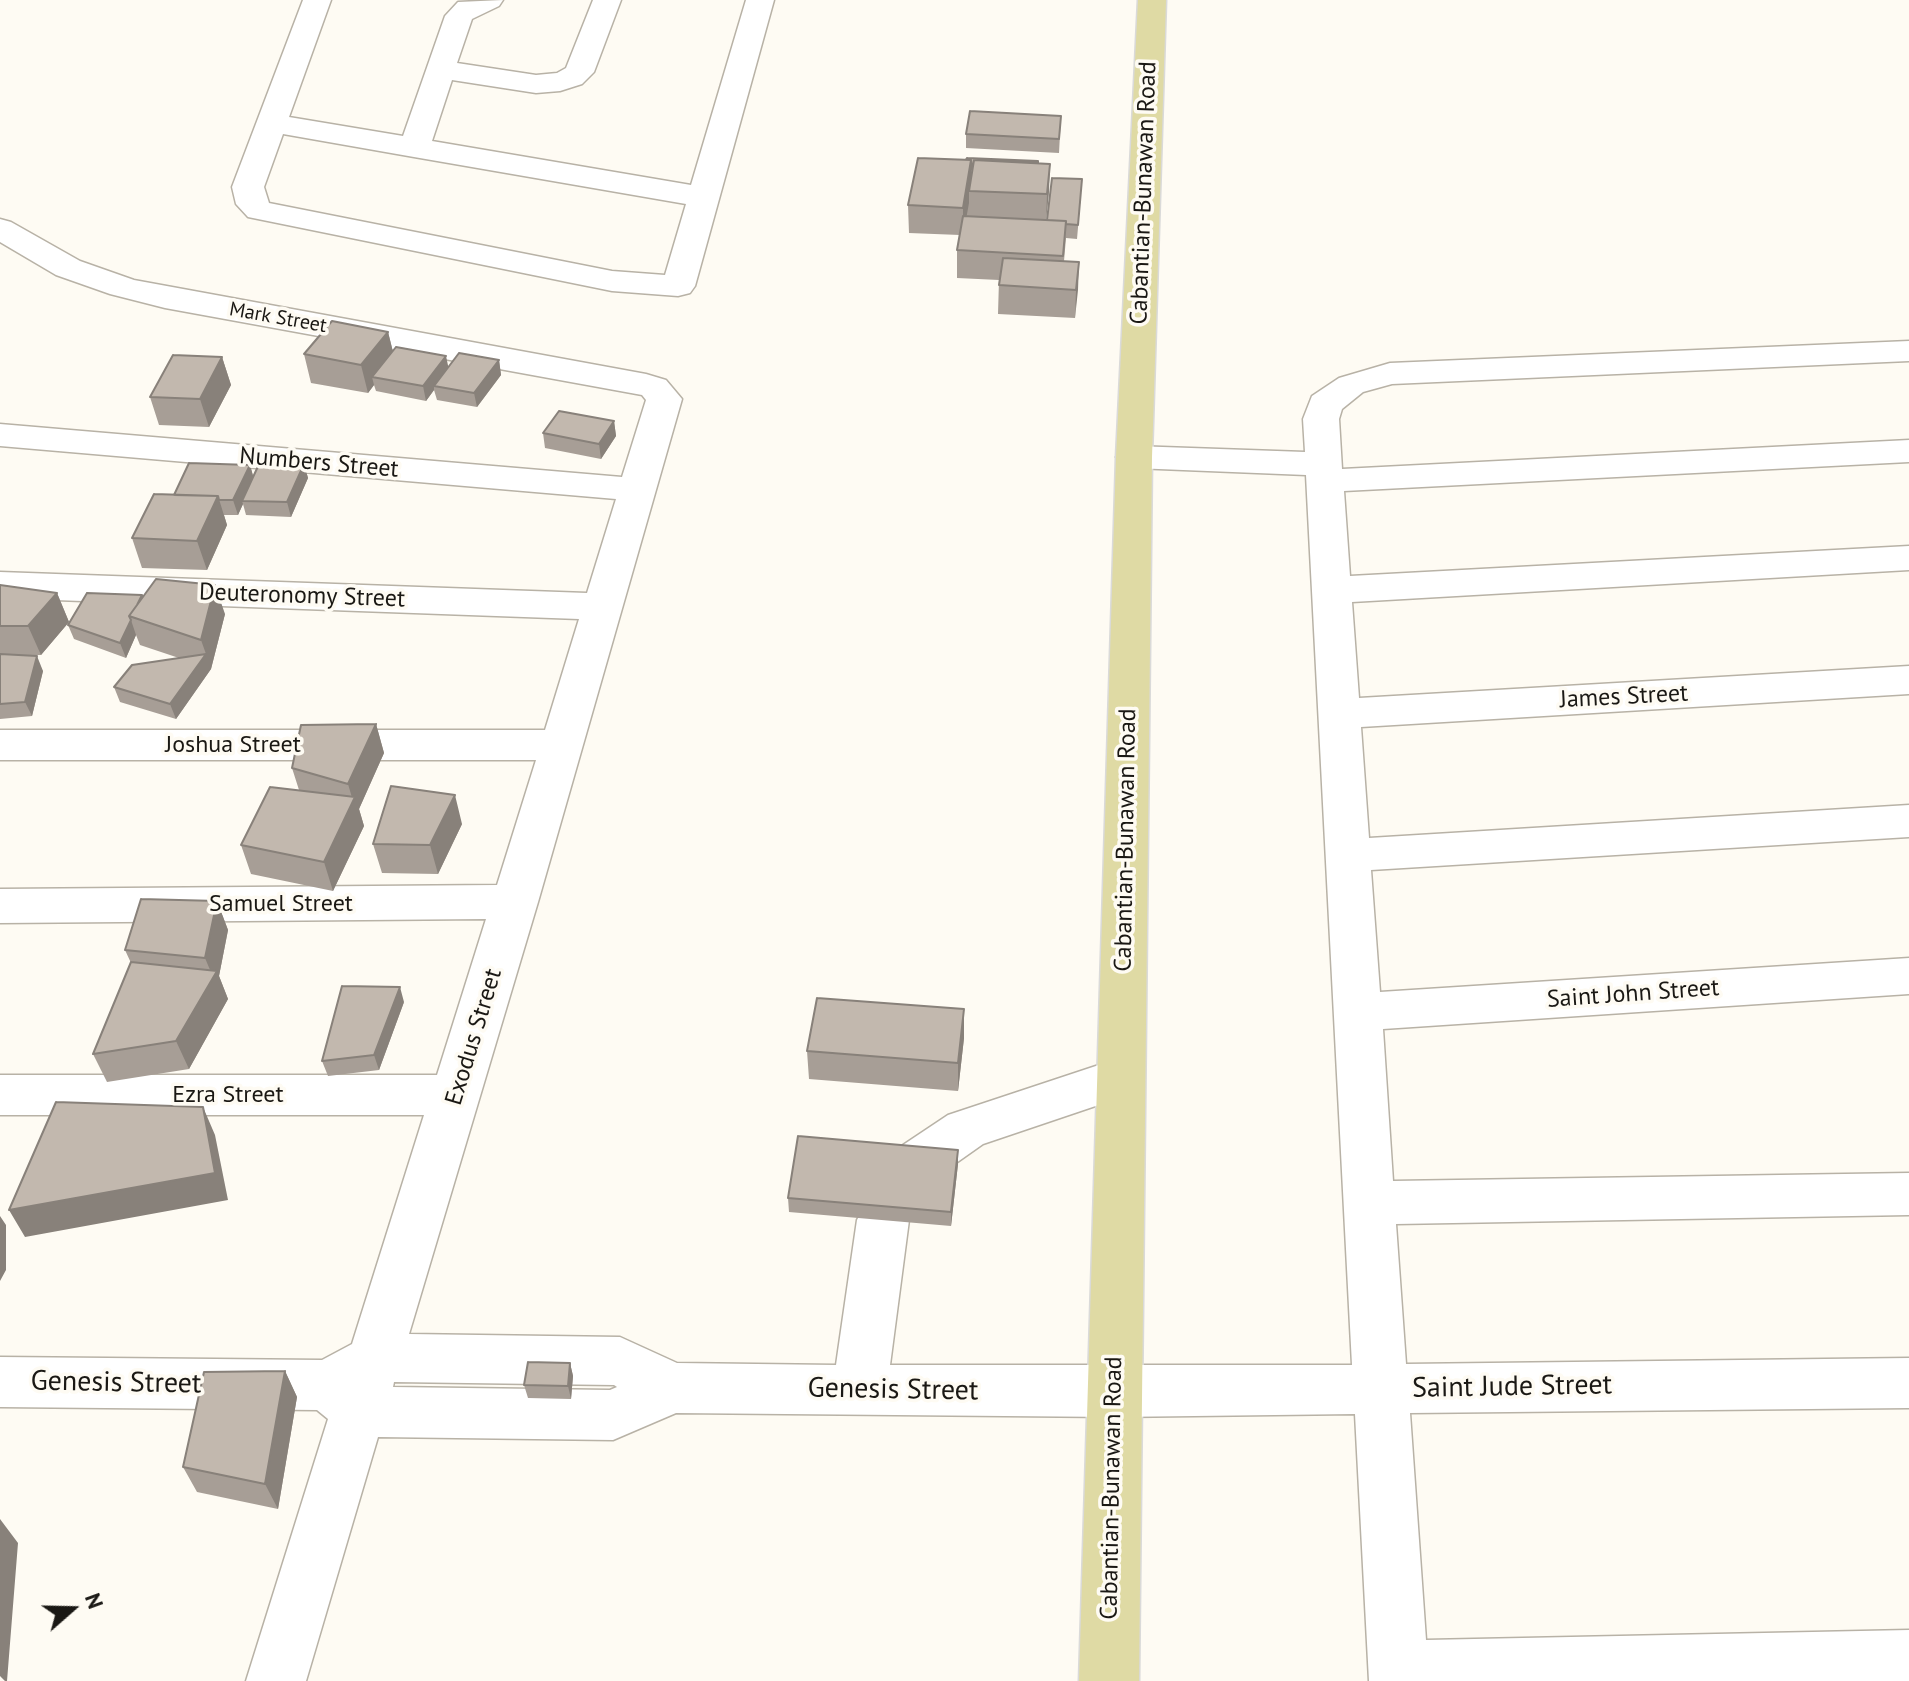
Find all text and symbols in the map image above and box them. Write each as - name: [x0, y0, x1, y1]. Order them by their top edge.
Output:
- street label: Cabantian-Bunawan Road: [1125, 61, 1163, 325]
- street label: Mark Street: [227, 298, 329, 338]
- street label: Numbers Street: [238, 442, 400, 484]
- street label: Deuteronomy Street: [198, 578, 406, 614]
- street label: James Street: [1559, 679, 1689, 715]
- street label: Cabantian-Bunawan Road: [1109, 708, 1143, 972]
- street label: Joshua Street: [165, 731, 301, 759]
- street label: Samuel Street: [209, 890, 353, 918]
- street label: Exodus Street: [440, 965, 508, 1109]
- street label: Saint John Street: [1546, 974, 1720, 1014]
- street label: Ezra Street: [172, 1081, 284, 1109]
- street label: Cabantian-Bunawan Road: [1095, 1356, 1129, 1620]
- street label: Genesis Street: [30, 1365, 202, 1401]
- street label: Saint Jude Street: [1412, 1368, 1612, 1406]
- street label: Genesis Street: [807, 1372, 979, 1408]
- north arrow: [32, 1569, 112, 1649]
- text: N: [79, 1589, 110, 1612]

